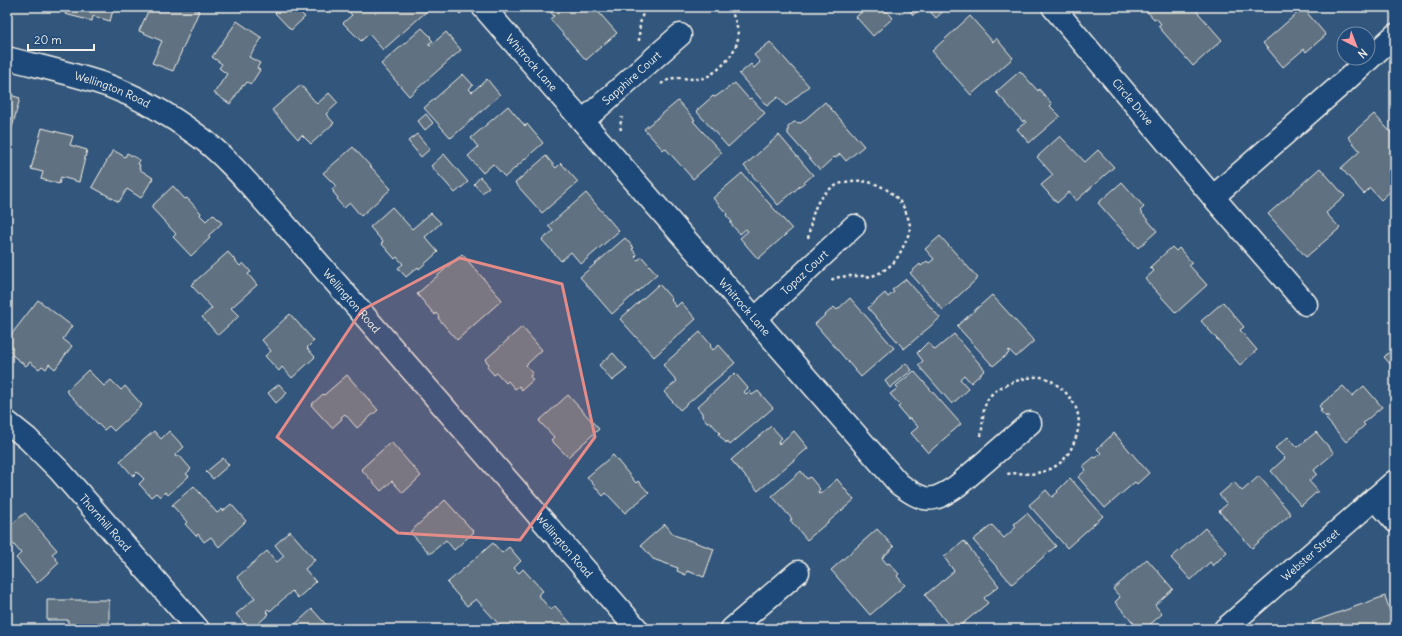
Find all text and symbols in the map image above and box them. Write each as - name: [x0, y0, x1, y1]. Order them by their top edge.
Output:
- scale bar: [28, 26, 94, 52]
- north arrow: [1336, 26, 1376, 66]
- street label: Whitrock Lane: [503, 31, 560, 94]
- text: 20 m: [34, 32, 62, 47]
- text: N: [1355, 46, 1370, 61]
- street label: Sapphire Court: [599, 48, 664, 108]
- street label: Wellington Road: [73, 68, 153, 111]
- street label: Circle Drive: [1109, 76, 1157, 128]
- street label: Topaz Court: [778, 247, 831, 298]
- street label: Wellington Road: [320, 266, 384, 336]
- street label: Whitrock Lane: [716, 275, 773, 339]
- street label: Thornhill Road: [76, 491, 134, 555]
- street label: Wellington Road: [533, 511, 596, 581]
- street label: Webster Street: [1278, 525, 1342, 584]

